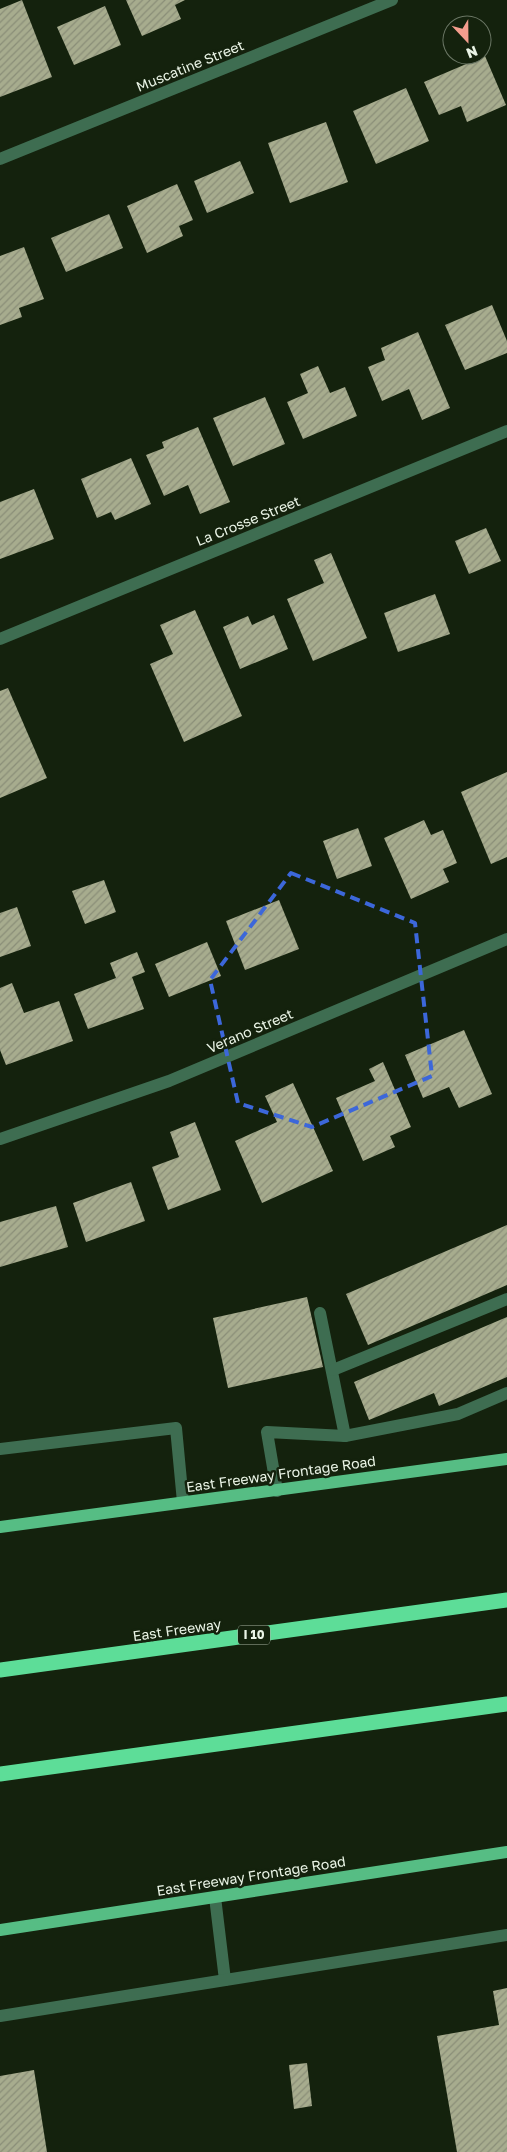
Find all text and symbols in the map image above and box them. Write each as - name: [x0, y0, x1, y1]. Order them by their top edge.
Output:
- north arrow: [442, 15, 492, 65]
- street label: Muscatine Street: [134, 36, 246, 95]
- text: N: [464, 43, 480, 62]
- street label: La Crosse Street: [193, 492, 302, 549]
- street label: Verano Street: [204, 1005, 295, 1056]
- street label: East Freeway Frontage Road: [185, 1452, 377, 1495]
- street label: East Freeway: [132, 1615, 222, 1644]
- road number: I 10: [238, 1626, 270, 1644]
- street label: East Freeway Frontage Road: [155, 1852, 347, 1899]

